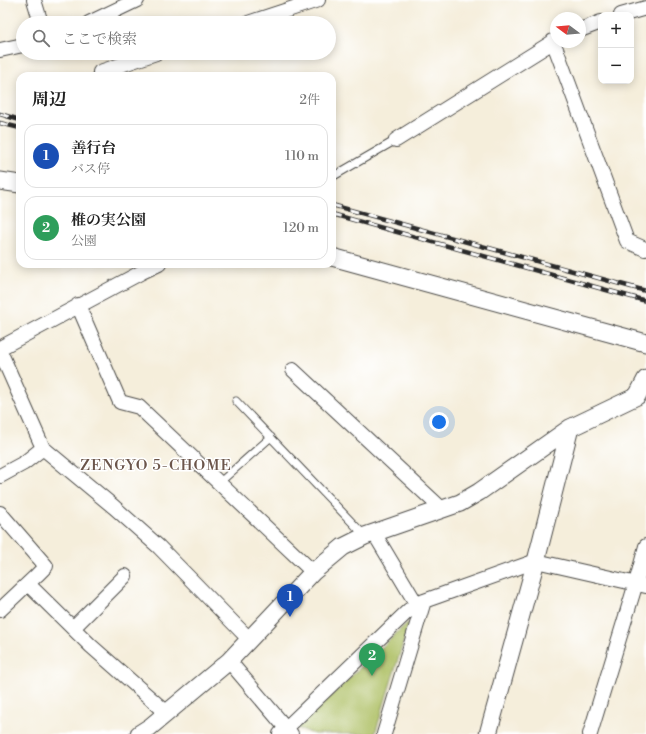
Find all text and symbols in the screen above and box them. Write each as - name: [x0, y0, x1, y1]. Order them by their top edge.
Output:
- north arrow: [550, 12, 586, 48]
- map controls: [598, 12, 634, 84]
- button: +: [598, 12, 634, 48]
- search box: [16, 16, 336, 60]
- icon: search: [30, 27, 52, 49]
- text: ここで検索: [62, 30, 137, 49]
- button: −: [598, 48, 634, 84]
- text: 周辺: [32, 89, 66, 111]
- text: 2件: [300, 92, 320, 108]
- text: 善行台: [71, 139, 116, 158]
- text: 1: [43, 148, 49, 164]
- text: 110 m: [285, 148, 319, 164]
- text: バス停: [71, 161, 110, 177]
- text: 椎の実公園: [71, 211, 146, 230]
- text: 2: [42, 220, 50, 236]
- text: 120 m: [283, 220, 319, 236]
- text: 公園: [71, 233, 97, 249]
- your location: [429, 412, 449, 432]
- district label: ZENGYO 5-CHOME: [80, 456, 232, 475]
- pin: 1: [277, 584, 303, 617]
- pin: 2: [359, 643, 385, 676]

